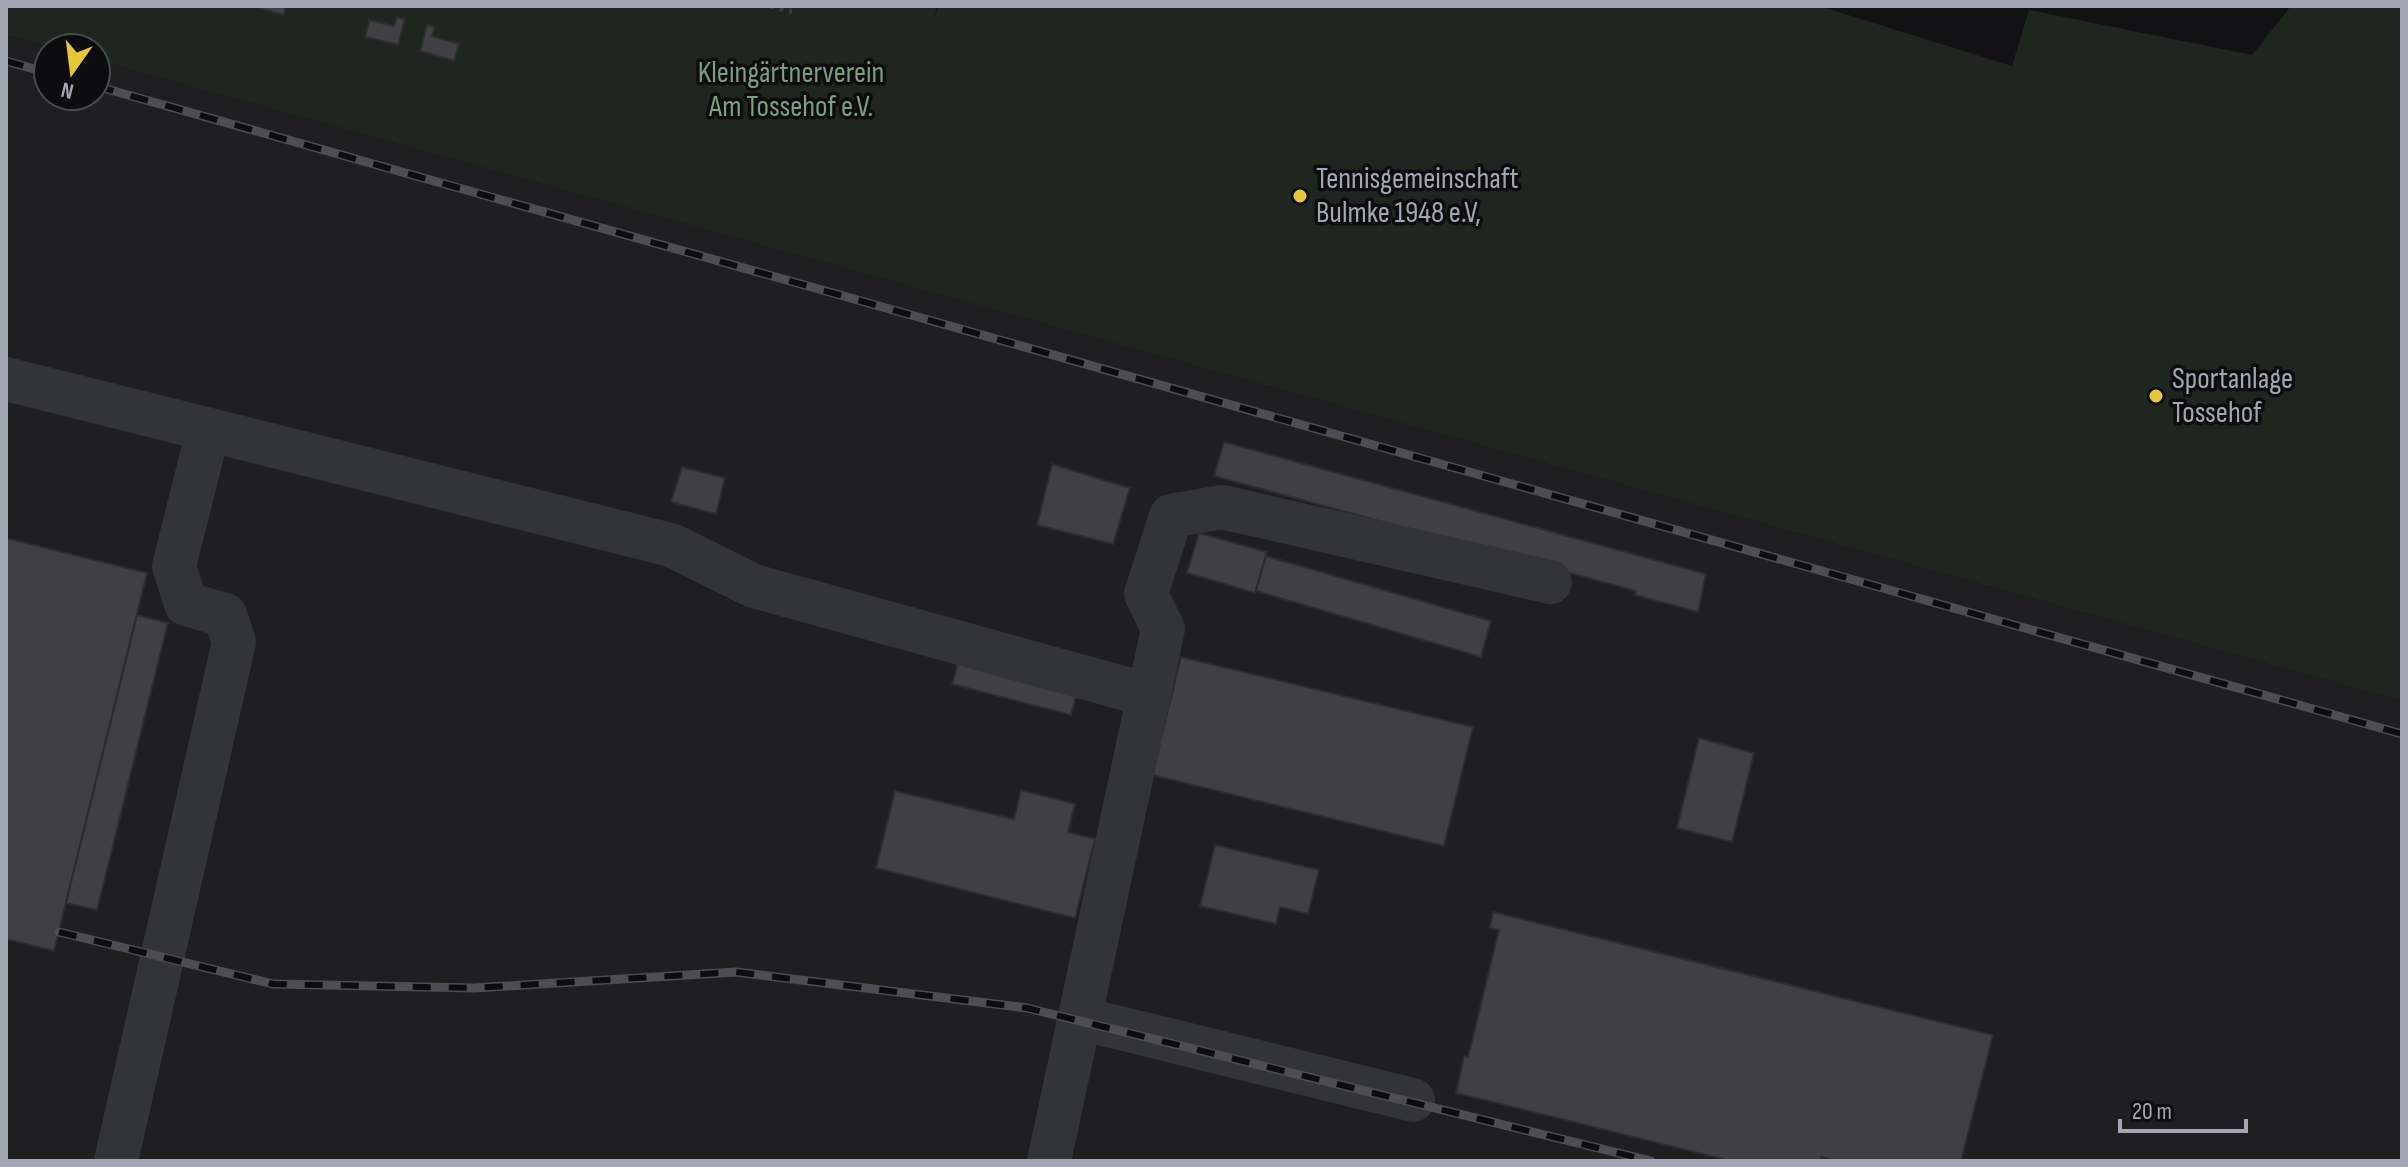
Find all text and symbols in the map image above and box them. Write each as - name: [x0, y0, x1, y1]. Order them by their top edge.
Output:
- north arrow: [32, 32, 112, 112]
- park label: Kleingärtnerverein Am Tossehof e.V.: [698, 55, 884, 125]
- text: N: [59, 75, 76, 104]
- place label: Tennisgemeinschaft Bulmke 1948 e.V,: [1316, 161, 1519, 231]
- marker: Tennisgemeinschaft Bulmke 1948 e.V,: [1291, 187, 1309, 205]
- place label: Sportanlage Tossehof: [2172, 361, 2293, 431]
- marker: Sportanlage Tossehof: [2147, 387, 2165, 405]
- scale bar: [2120, 1083, 2246, 1133]
- text: 20 m: [2132, 1097, 2172, 1126]

